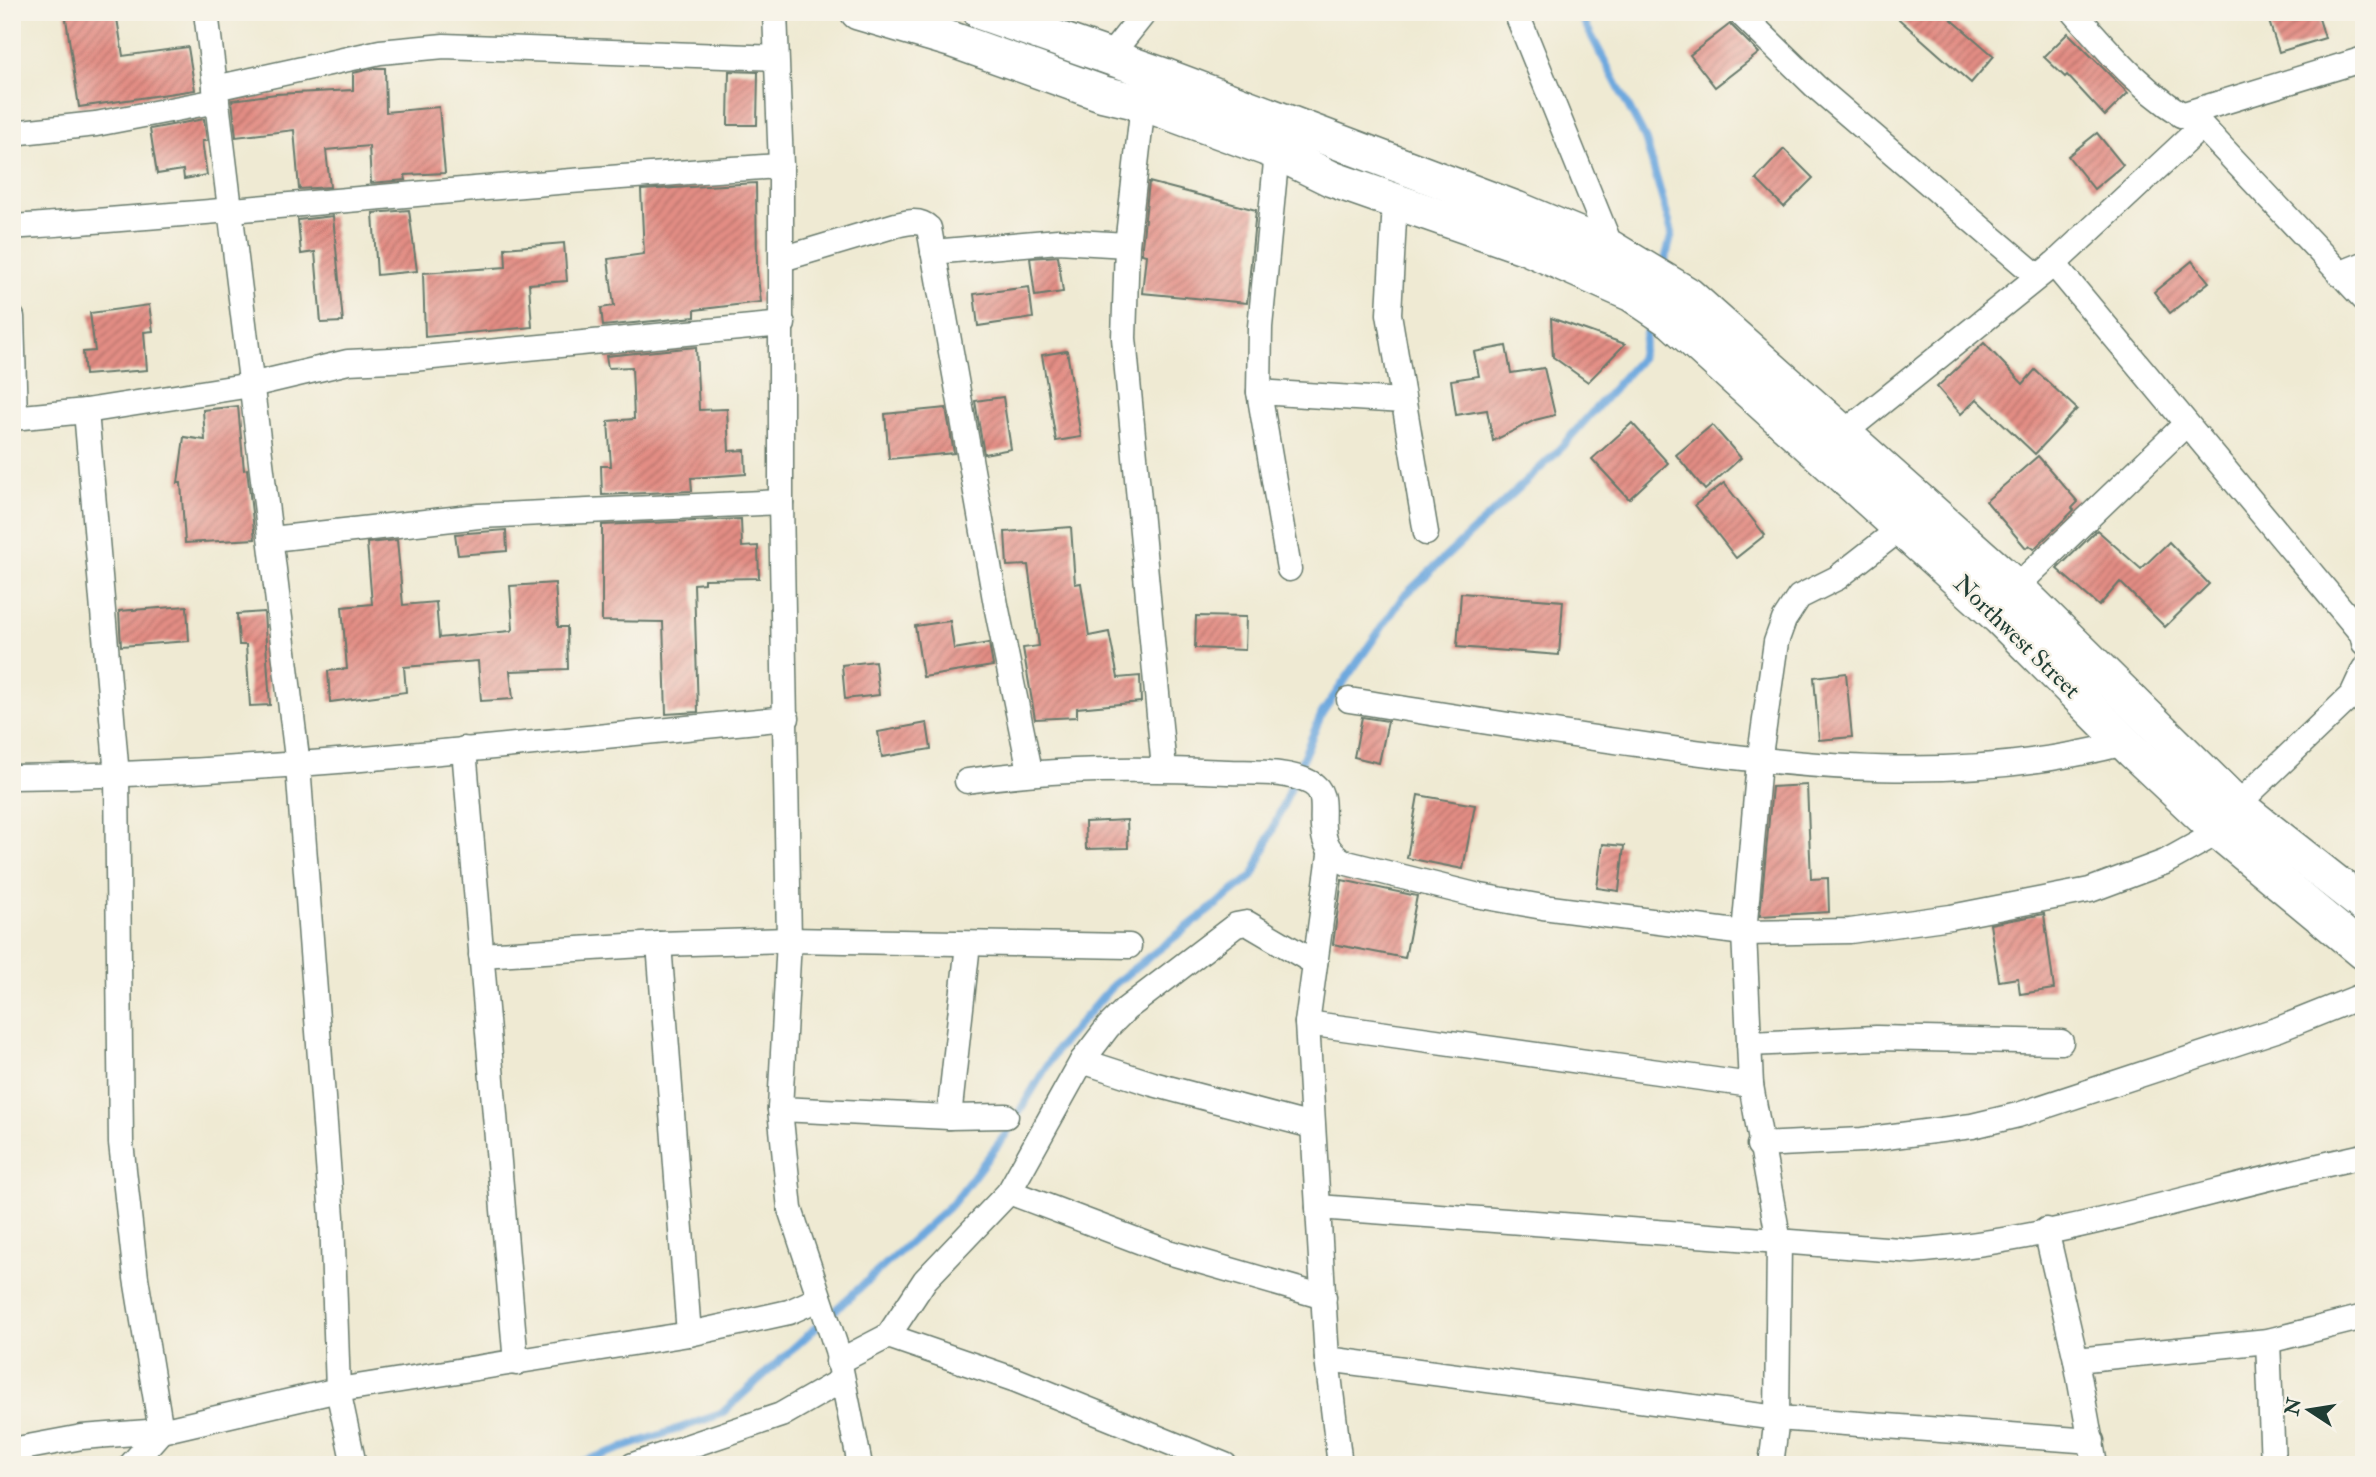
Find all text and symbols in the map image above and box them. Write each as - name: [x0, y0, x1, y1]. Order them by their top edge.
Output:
- street label: Northwest Street: [1947, 569, 2087, 706]
- north arrow: [2274, 1376, 2344, 1446]
- text: N: [2280, 1395, 2307, 1418]

